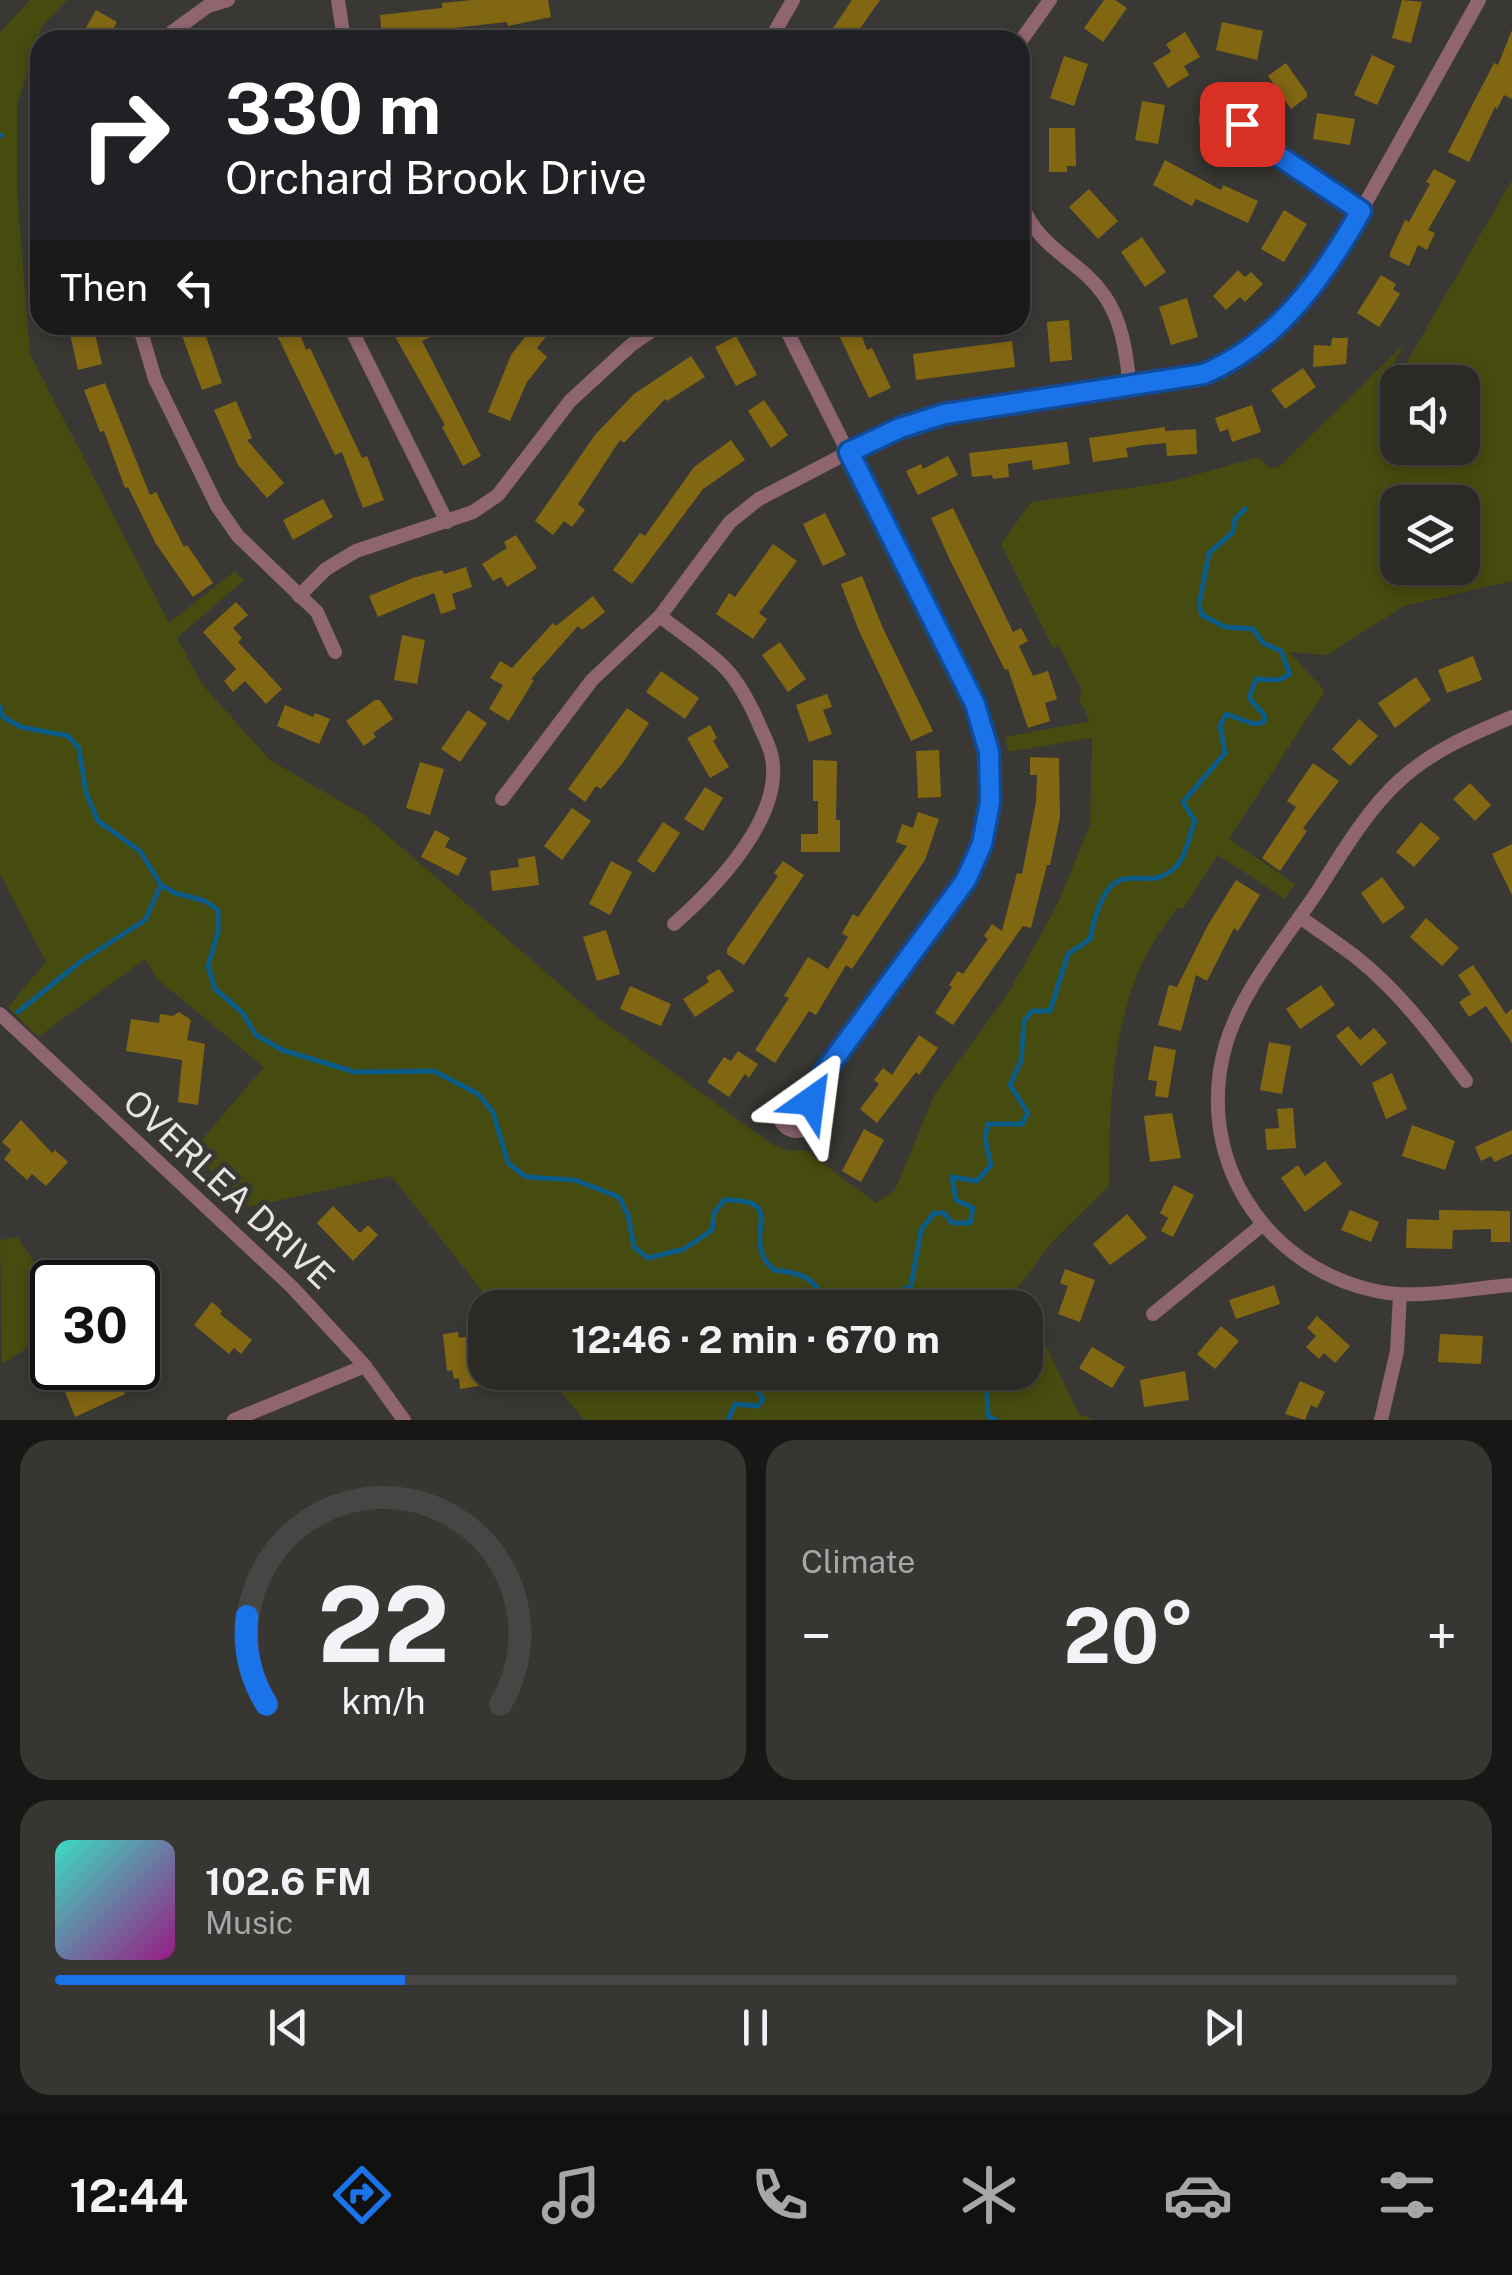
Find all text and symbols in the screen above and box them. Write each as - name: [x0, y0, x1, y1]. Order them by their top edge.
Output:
- text: 330 m: [225, 67, 441, 150]
- icon: right: [60, 70, 190, 200]
- pin: [1200, 82, 1285, 167]
- icon: arrive: [1215, 97, 1270, 152]
- text: Orchard Brook Drive: [225, 151, 647, 204]
- icon: left: [168, 260, 223, 315]
- text: Then: [60, 265, 148, 310]
- map controls: [1380, 365, 1480, 585]
- button: sound: [1380, 365, 1480, 465]
- button: layers: [1380, 485, 1480, 585]
- position arrow: [759, 1049, 863, 1153]
- street label: OVERLEA DRIVE: [115, 1081, 343, 1297]
- speed limit sign: 30: [30, 1260, 160, 1390]
- text: 12:46 · 2 min · 670 m: [571, 1317, 940, 1362]
- text: Climate: [801, 1543, 915, 1580]
- text: 22: [317, 1563, 449, 1685]
- text: 20°: [1063, 1592, 1195, 1680]
- text: −: [801, 1604, 832, 1668]
- text: +: [1426, 1604, 1457, 1668]
- text: km/h: [341, 1680, 425, 1722]
- text: 102.6 FM: [205, 1859, 372, 1904]
- text: Music: [205, 1904, 293, 1941]
- icon: previous: [261, 2000, 316, 2055]
- icon: pause: [728, 2000, 783, 2055]
- icon: next: [1196, 2000, 1251, 2055]
- icon: directions: [327, 2160, 397, 2230]
- icon: music: [536, 2160, 606, 2230]
- icon: phone: [745, 2160, 815, 2230]
- icon: climate: [954, 2160, 1024, 2230]
- icon: car: [1163, 2160, 1233, 2230]
- icon: filters: [1372, 2160, 1442, 2230]
- text: 12:44: [70, 2169, 188, 2222]

